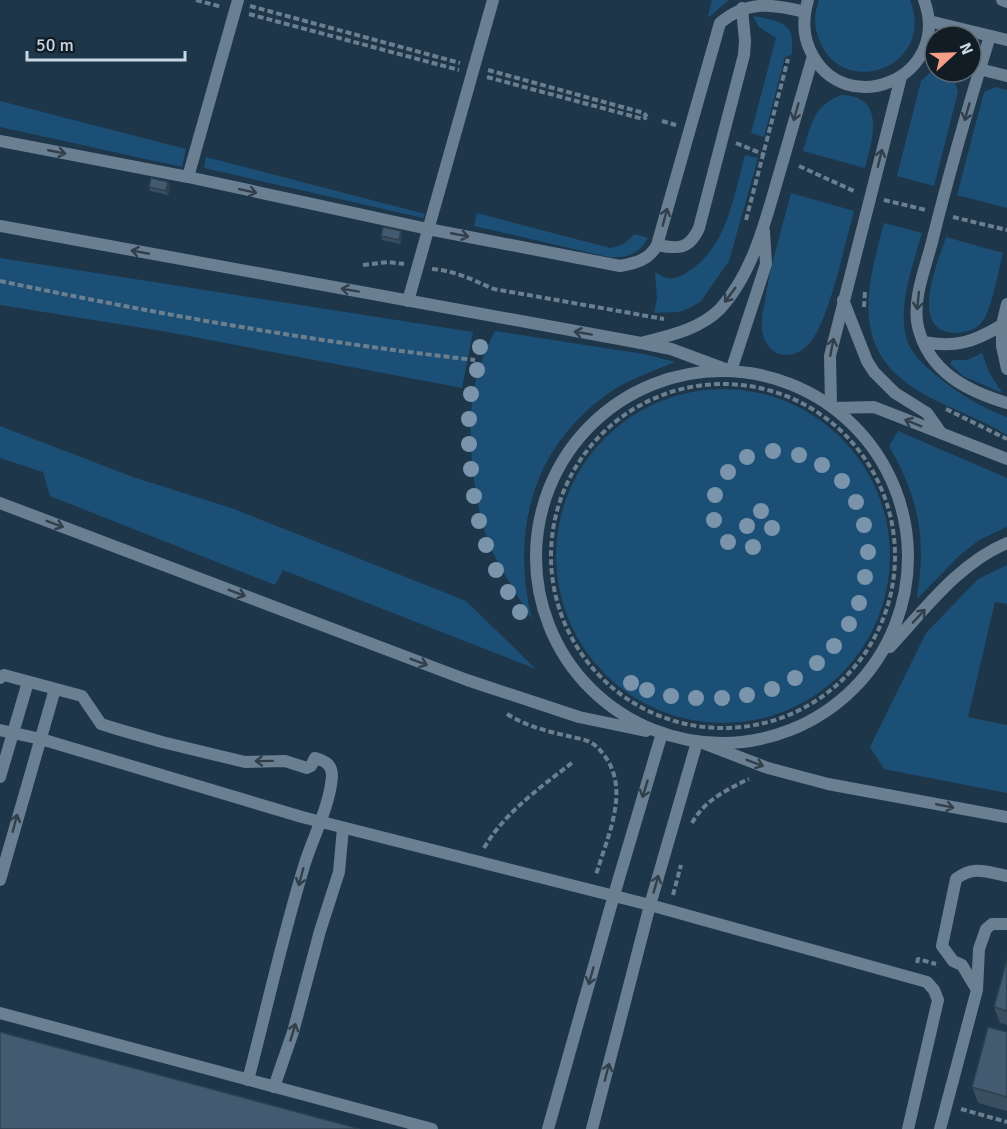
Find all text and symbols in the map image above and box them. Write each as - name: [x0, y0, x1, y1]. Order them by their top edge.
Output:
- scale bar: [27, 24, 184, 62]
- north arrow: [923, 24, 983, 84]
- text: 50 m: [36, 34, 74, 56]
- text: N: [955, 40, 977, 58]
- one-way arrow: [961, 102, 973, 121]
- one-way arrow: [790, 103, 802, 122]
- one-way arrow: [47, 147, 67, 158]
- one-way arrow: [875, 149, 887, 168]
- one-way arrow: [238, 186, 258, 197]
- one-way arrow: [660, 208, 671, 227]
- one-way arrow: [450, 230, 469, 241]
- one-way arrow: [130, 246, 150, 257]
- one-way arrow: [341, 285, 360, 296]
- one-way arrow: [724, 286, 736, 302]
- one-way arrow: [912, 290, 923, 310]
- one-way arrow: [574, 327, 593, 338]
- one-way arrow: [827, 338, 838, 357]
- one-way arrow: [905, 417, 923, 428]
- one-way arrow: [45, 519, 64, 530]
- one-way arrow: [227, 588, 246, 599]
- one-way arrow: [911, 609, 925, 624]
- one-way arrow: [410, 657, 428, 668]
- one-way arrow: [254, 755, 274, 767]
- one-way arrow: [745, 758, 764, 769]
- one-way arrow: [639, 779, 650, 798]
- one-way arrow: [935, 800, 954, 811]
- one-way arrow: [10, 814, 22, 833]
- one-way arrow: [295, 868, 306, 887]
- one-way arrow: [651, 875, 662, 894]
- one-way arrow: [585, 967, 596, 986]
- one-way arrow: [288, 1023, 299, 1042]
- one-way arrow: [601, 1063, 613, 1082]

